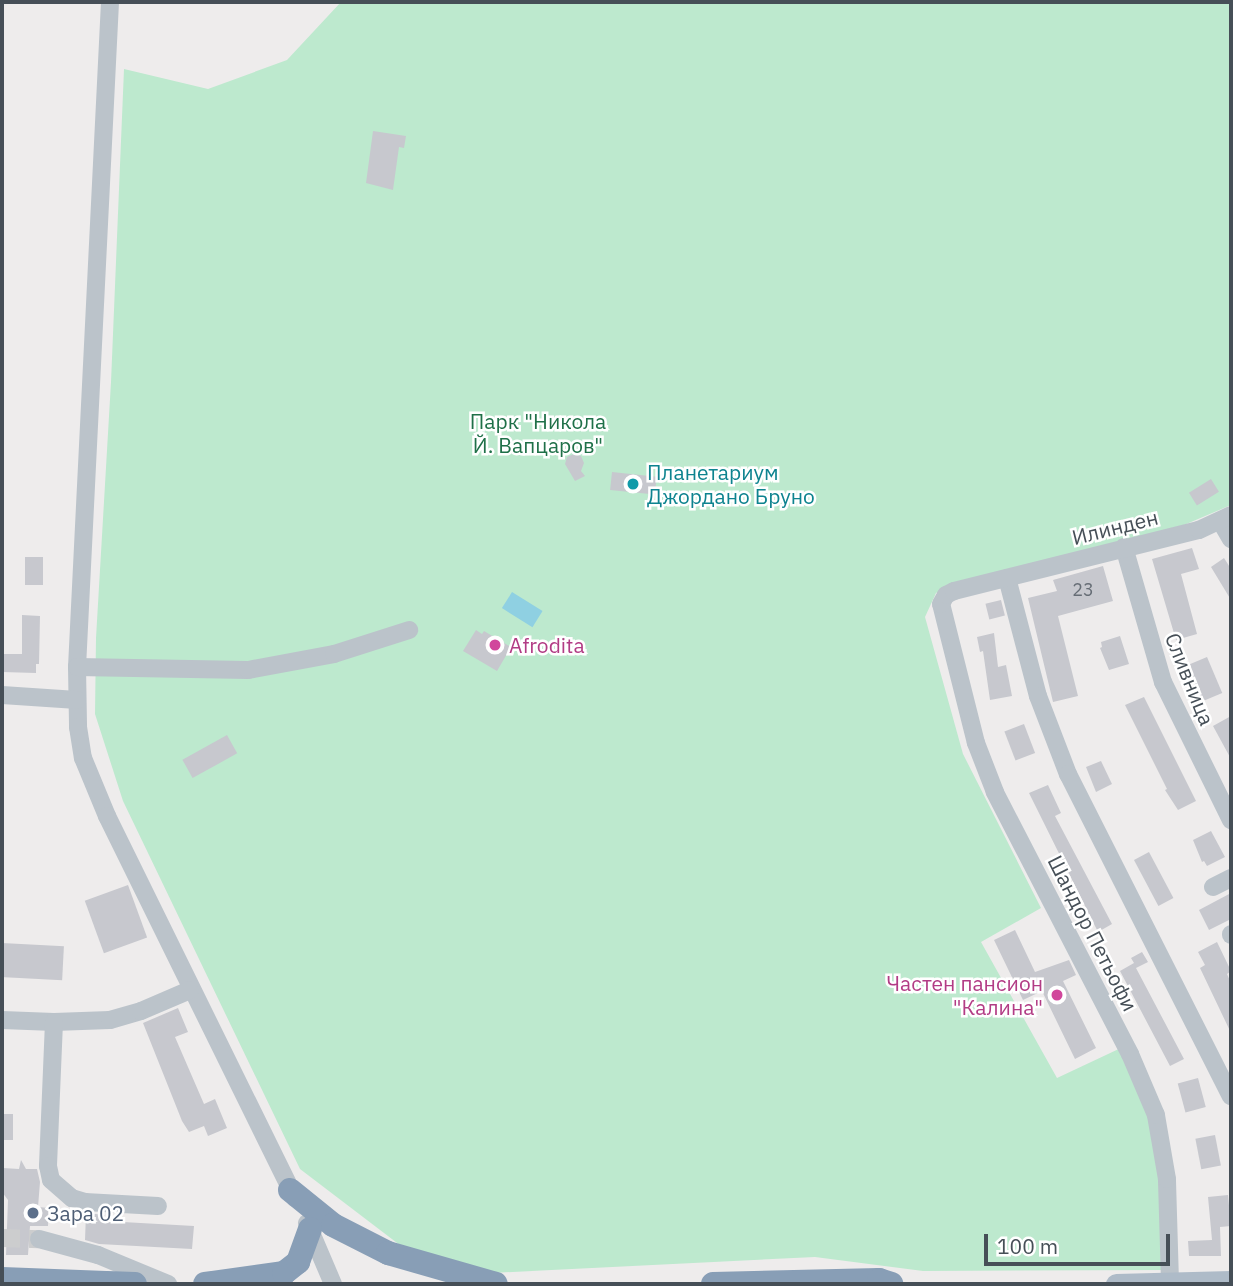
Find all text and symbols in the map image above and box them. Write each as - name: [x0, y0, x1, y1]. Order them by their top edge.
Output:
- park label: Парк "Никола Й. Вапцаров": [470, 408, 606, 458]
- place label: Планетариум Джордано Бруно: [647, 459, 815, 509]
- marker: Планетариум Джордано Бруно: [625, 476, 641, 492]
- street label: Илинден: [1069, 504, 1161, 550]
- house number: 23: [1072, 579, 1094, 601]
- street label: Сливница: [1160, 629, 1220, 729]
- place label: Afrodita: [509, 632, 585, 658]
- marker: Afrodita: [487, 637, 503, 653]
- street label: Шандор Петьофи: [1043, 851, 1143, 1015]
- place label: Частен пансион "Калина": [887, 970, 1043, 1020]
- marker: Частен пансион "Калина": [1049, 987, 1065, 1003]
- place label: Зара 02: [47, 1200, 124, 1226]
- marker: Зара 02: [25, 1205, 41, 1221]
- scale bar: [988, 1220, 1174, 1264]
- text: 100 m: [997, 1232, 1058, 1260]

